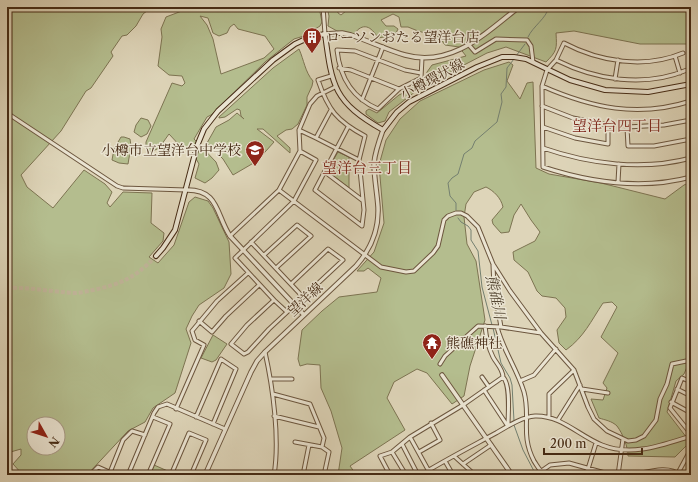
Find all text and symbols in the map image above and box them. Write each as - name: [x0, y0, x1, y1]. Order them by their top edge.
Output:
- building icon: ローソンおたる望洋台店: [301, 26, 323, 54]
- place label: ローソンおたる望洋台店: [326, 28, 479, 46]
- street label: 小樽環状線: [397, 55, 467, 103]
- district label: 望洋台四丁目: [572, 116, 662, 135]
- school or university icon: 小樽市立望洋台中学校: [244, 139, 266, 167]
- place label: 小樽市立望洋台中学校: [101, 141, 241, 159]
- district label: 望洋台三丁目: [322, 158, 412, 177]
- water label: 熊碓川: [482, 273, 510, 323]
- street label: 望洋線: [284, 278, 326, 320]
- temple icon: 熊礁神社: [421, 332, 443, 360]
- place label: 熊礁神社: [446, 334, 502, 352]
- north arrow: [26, 416, 66, 456]
- scale bar: [544, 430, 642, 456]
- text: N: [45, 434, 62, 451]
- text: 200 m: [550, 436, 587, 451]

